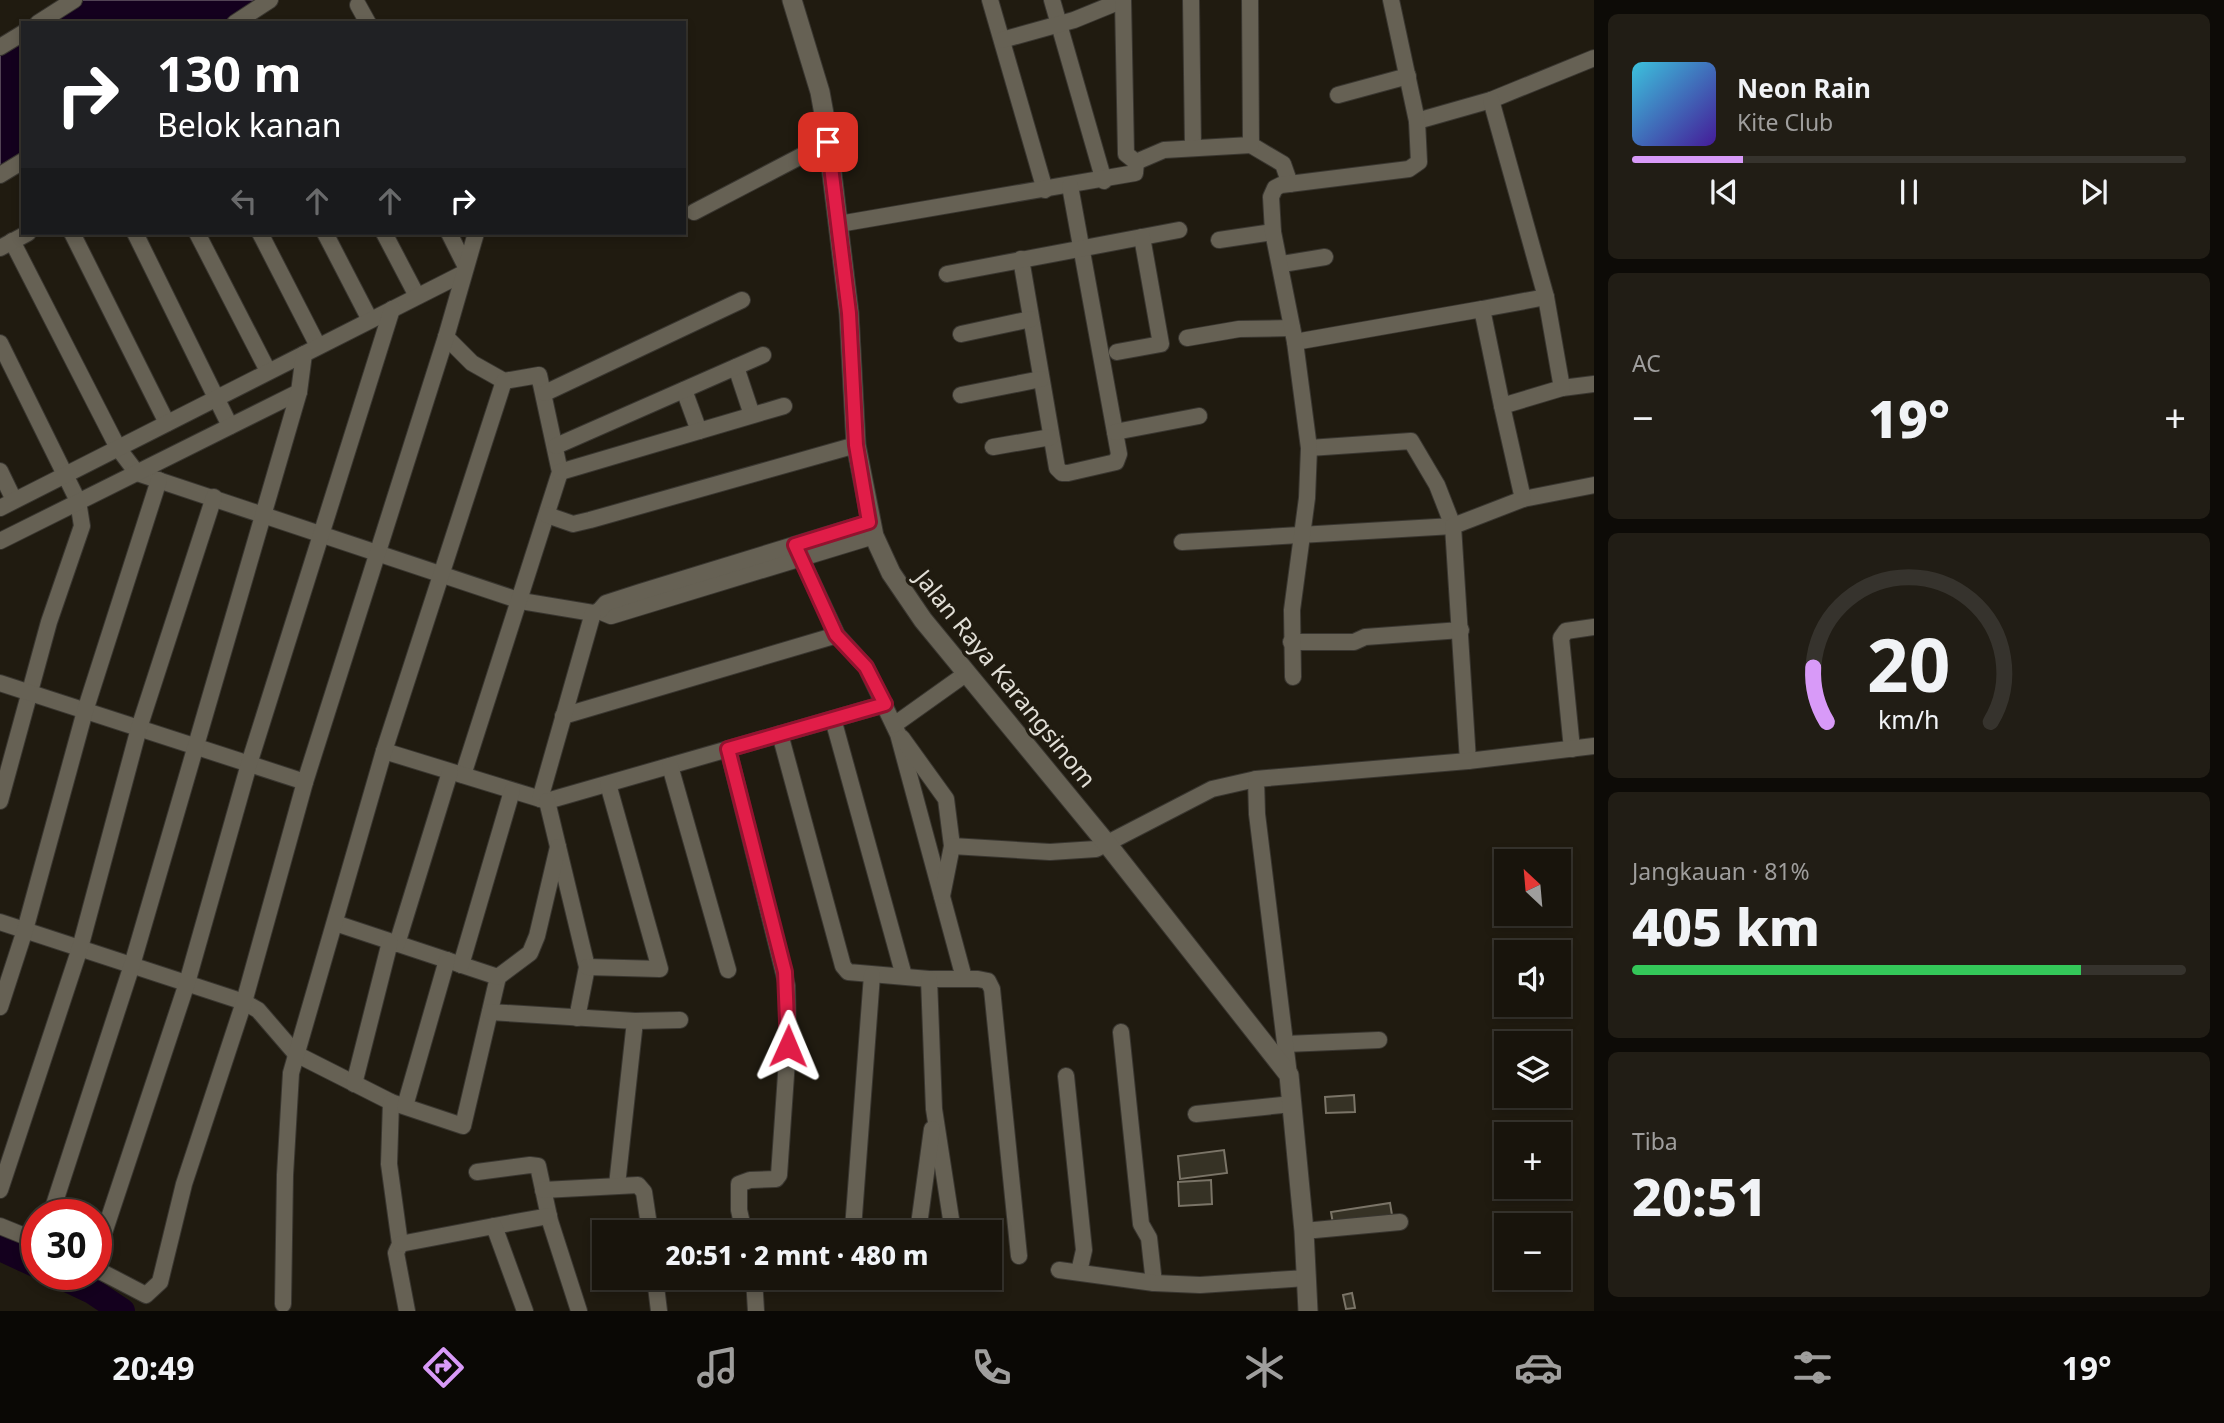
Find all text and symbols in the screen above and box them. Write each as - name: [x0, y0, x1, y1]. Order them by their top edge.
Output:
- text: 130 m: [157, 40, 302, 106]
- icon: right: [42, 49, 133, 140]
- text: Neon Rain: [1737, 70, 1871, 106]
- text: Belok kanan: [157, 103, 341, 146]
- text: Kite Club: [1737, 106, 1833, 138]
- pin: [798, 112, 858, 172]
- icon: arrive: [809, 123, 847, 161]
- icon: previous: [1705, 173, 1743, 211]
- icon: pause: [1890, 173, 1928, 211]
- icon: next: [2075, 173, 2113, 211]
- icon: left: [225, 182, 263, 220]
- icon: ahead: [298, 182, 336, 220]
- icon: ahead: [371, 182, 409, 220]
- icon: right: [444, 182, 482, 220]
- text: AC: [1632, 347, 1661, 379]
- text: 19°: [1868, 382, 1950, 453]
- text: −: [1632, 391, 1654, 443]
- text: +: [2164, 391, 2186, 443]
- street label: Jalan Raya Karangsinom: [907, 561, 1104, 794]
- text: 20: [1867, 614, 1951, 713]
- text: km/h: [1878, 701, 1940, 735]
- north arrow: [1494, 849, 1572, 926]
- map controls: [1494, 849, 1571, 1290]
- text: Jangkauan · 81%: [1632, 855, 1810, 887]
- text: 405 km: [1632, 890, 1820, 961]
- button: sound: [1494, 940, 1571, 1017]
- position arrow: [751, 1009, 825, 1083]
- button: layers: [1494, 1031, 1571, 1108]
- button: +: [1494, 1122, 1571, 1199]
- text: Tiba: [1632, 1125, 1678, 1157]
- text: 20:51: [1632, 1160, 1767, 1231]
- speed limit sign: 30: [21, 1199, 112, 1290]
- button: −: [1494, 1213, 1571, 1290]
- text: 20:51 · 2 mnt · 480 m: [665, 1237, 929, 1273]
- icon: directions: [419, 1343, 468, 1392]
- icon: music: [693, 1343, 742, 1392]
- icon: phone: [967, 1343, 1016, 1392]
- icon: climate: [1240, 1343, 1289, 1392]
- icon: car: [1514, 1343, 1563, 1392]
- icon: filters: [1788, 1343, 1837, 1392]
- text: 20:49: [112, 1346, 195, 1389]
- text: 19°: [2061, 1346, 2112, 1389]

